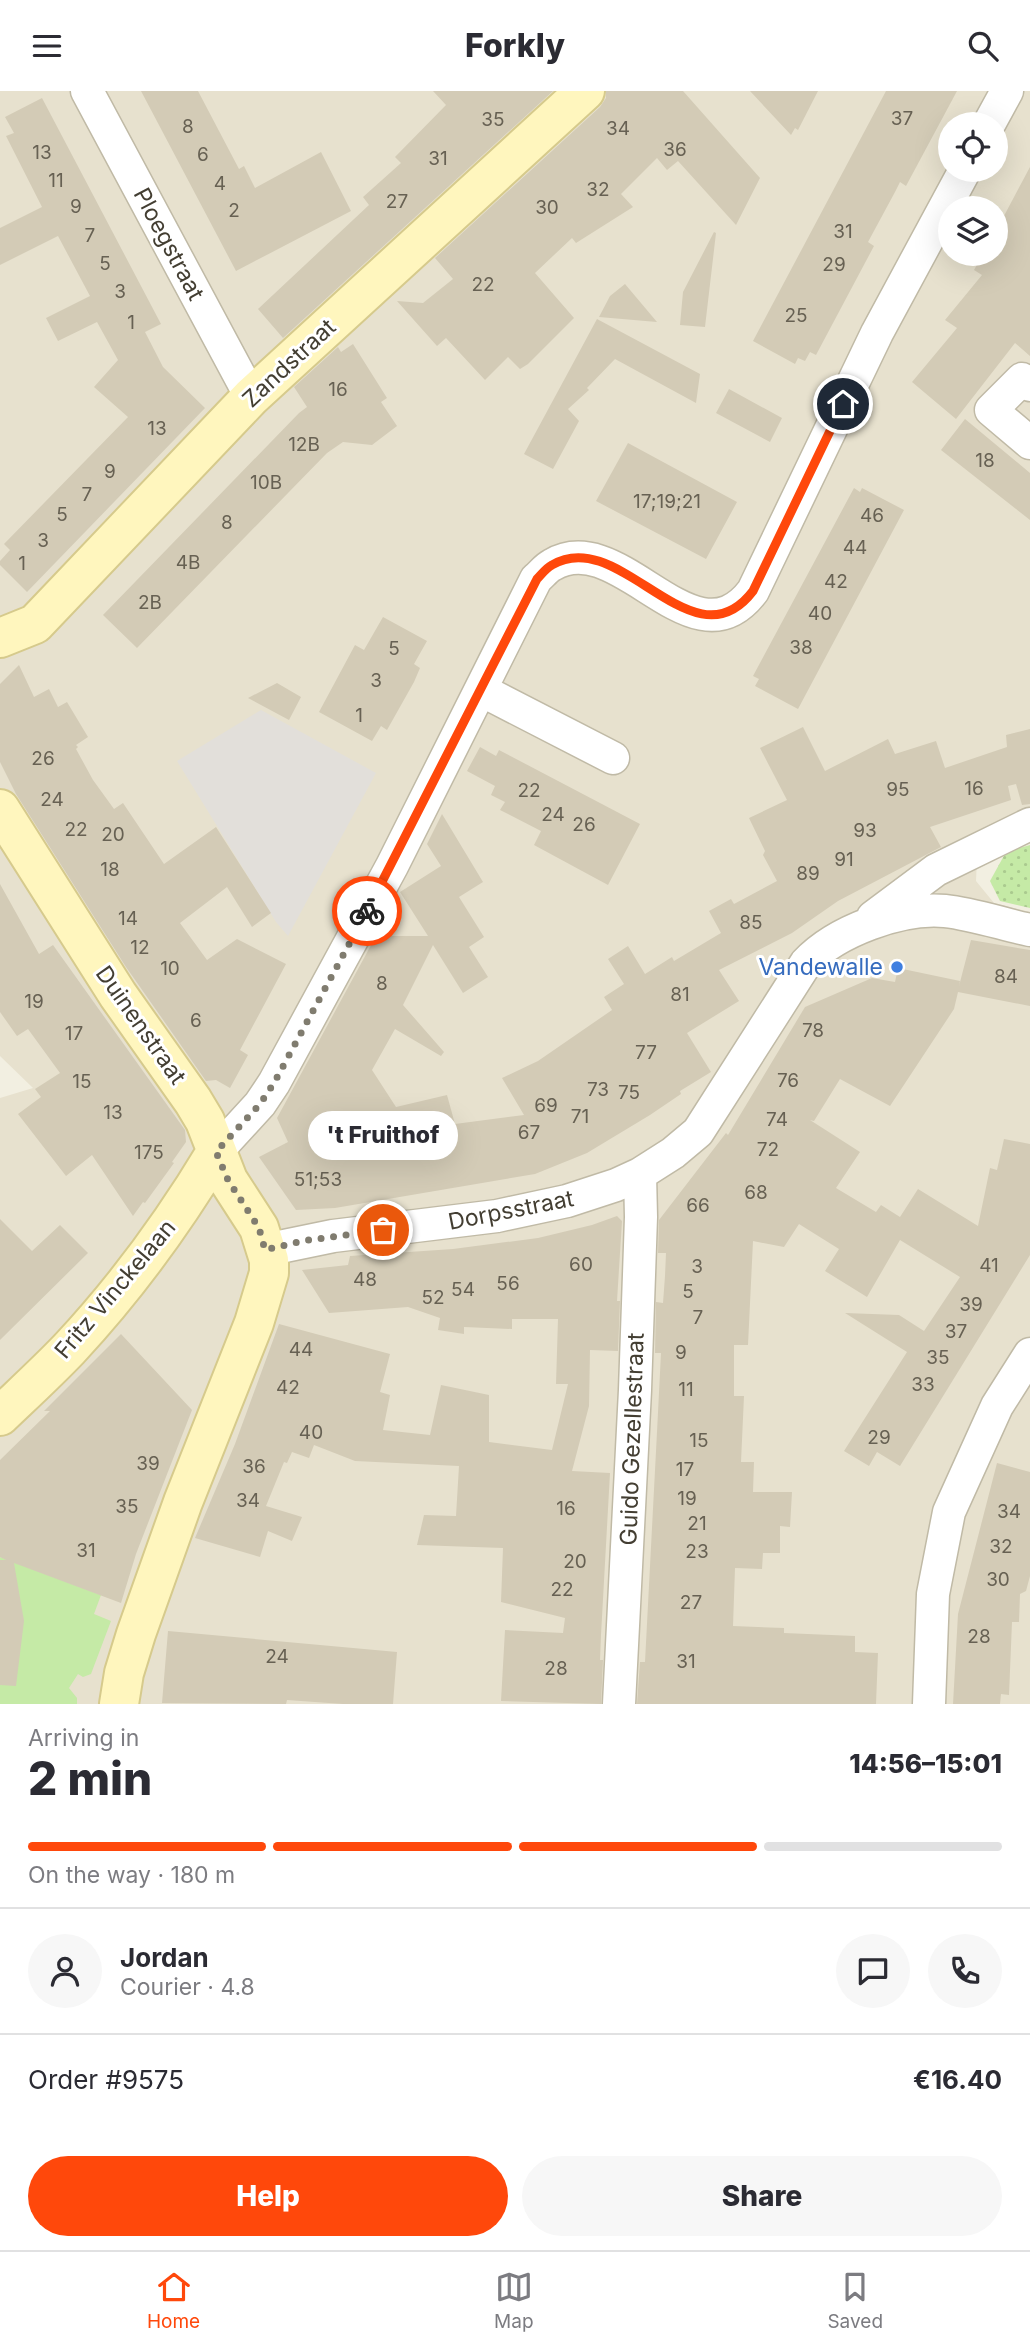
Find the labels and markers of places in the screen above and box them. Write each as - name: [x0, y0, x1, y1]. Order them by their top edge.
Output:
- pin: [813, 374, 873, 434]
- place label: Vandewalle: [758, 953, 883, 981]
- marker: Vandewalle: [889, 959, 905, 975]
- callout: 't Fruithof: [308, 1111, 458, 1160]
- pin: [353, 1200, 413, 1260]

